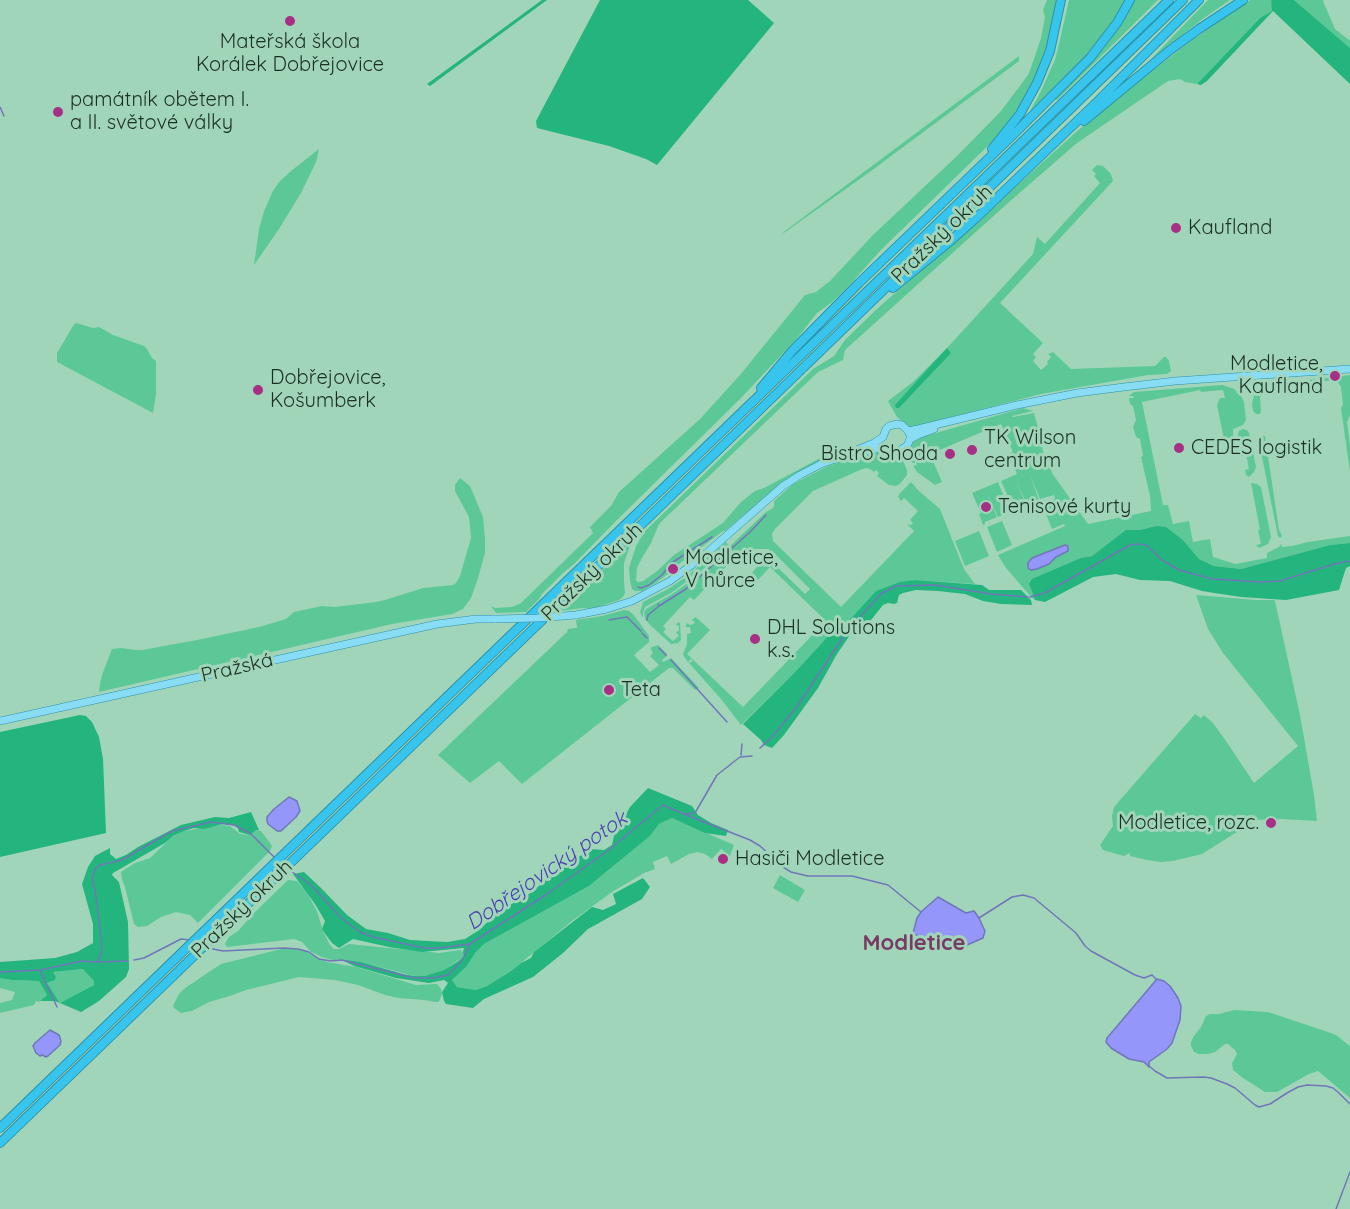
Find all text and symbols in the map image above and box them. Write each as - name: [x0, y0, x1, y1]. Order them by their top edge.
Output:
- marker: Mateřská škola Korálek Dobřejovice: [283, 14, 297, 28]
- place label: Mateřská škola Korálek Dobřejovice: [196, 30, 384, 77]
- place label: památník obětem I. a II. světové války: [70, 88, 249, 135]
- marker: památník obětem I. a II. světové války: [51, 105, 65, 119]
- street label: Pražský okruh: [886, 180, 998, 288]
- place label: Kaufland: [1188, 216, 1272, 240]
- marker: Kaufland: [1169, 221, 1183, 235]
- place label: Modletice, Kaufland: [1230, 352, 1323, 399]
- place label: Dobřejovice, Košumberk: [270, 366, 386, 413]
- marker: Modletice, Kaufland: [1328, 369, 1342, 383]
- marker: Dobřejovice, Košumberk: [251, 383, 265, 397]
- place label: TK Wilson centrum: [984, 426, 1076, 473]
- place label: CEDES logistik: [1191, 436, 1322, 460]
- marker: CEDES logistik: [1172, 441, 1186, 455]
- place label: Bistro Shoda: [821, 442, 938, 466]
- marker: TK Wilson centrum: [965, 443, 979, 457]
- marker: Bistro Shoda: [943, 447, 957, 461]
- place label: Tenisové kurty: [998, 495, 1131, 519]
- marker: Tenisové kurty: [979, 500, 993, 514]
- street label: Pražský okruh: [536, 518, 648, 626]
- place label: Modletice, V hůrce: [685, 546, 778, 593]
- marker: Modletice, V hůrce: [666, 562, 680, 576]
- place label: DHL Solutions k.s.: [767, 616, 895, 663]
- marker: DHL Solutions k.s.: [748, 632, 762, 646]
- street label: Pražská: [199, 648, 275, 688]
- place label: Teta: [621, 678, 661, 702]
- marker: Teta: [602, 683, 616, 697]
- water label: Dobřejovický potok: [462, 806, 632, 936]
- place label: Modletice, rozc.: [1118, 811, 1259, 835]
- marker: Modletice, rozc.: [1264, 816, 1278, 830]
- place label: Hasiči Modletice: [735, 847, 884, 871]
- marker: Hasiči Modletice: [716, 852, 730, 866]
- street label: Pražský okruh: [186, 855, 298, 963]
- district label: Modletice: [863, 930, 965, 956]

